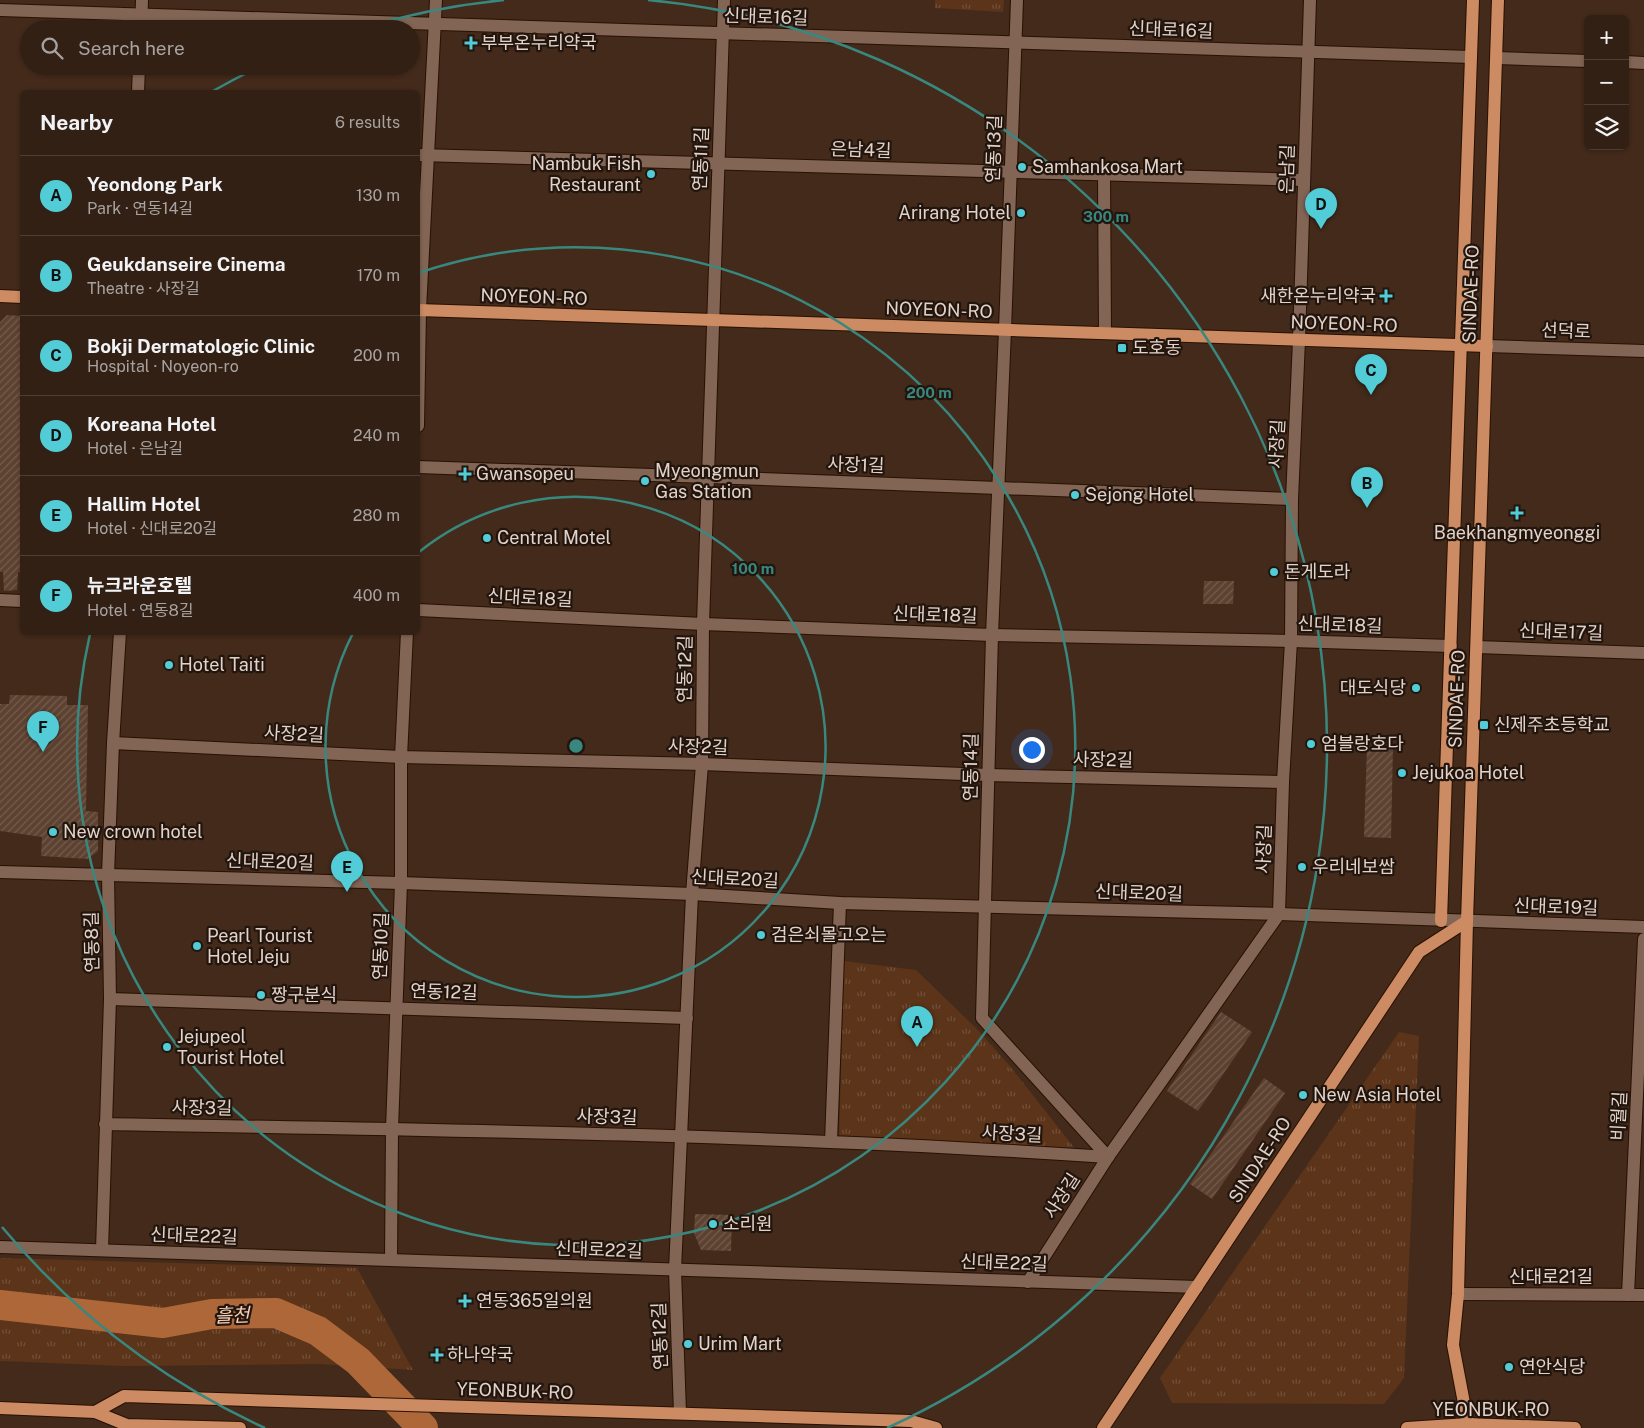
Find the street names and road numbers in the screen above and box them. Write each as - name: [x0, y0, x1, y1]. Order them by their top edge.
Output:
- street label: 신대로16길: [723, 5, 809, 28]
- street label: 신대로16길: [1128, 18, 1214, 41]
- street label: 연동13길: [982, 114, 1005, 184]
- street label: 연동11길: [689, 126, 712, 192]
- street label: 은남4길: [830, 138, 892, 161]
- street label: 은남길: [1275, 144, 1298, 194]
- street label: SINDAE-RO: [1458, 245, 1483, 343]
- street label: NOYEON-RO: [480, 284, 588, 309]
- street label: NOYEON-RO: [885, 297, 993, 322]
- street label: NOYEON-RO: [1290, 311, 1398, 336]
- street label: 선덕로: [1541, 319, 1591, 342]
- street label: 사장길: [1265, 419, 1288, 469]
- street label: 사장1길: [827, 453, 885, 476]
- street label: 신대로18길: [487, 585, 573, 610]
- street label: 신대로18길: [892, 603, 978, 626]
- street label: 신대로18길: [1297, 613, 1383, 636]
- street label: 신대로17길: [1518, 620, 1604, 643]
- street label: 연동12길: [673, 635, 696, 703]
- street label: SINDAE-RO: [1444, 650, 1469, 748]
- street label: 사장2길: [263, 721, 325, 746]
- street label: 연동14길: [959, 733, 982, 801]
- street label: 사장2길: [667, 735, 729, 758]
- street label: 사장2길: [1073, 748, 1133, 771]
- street label: 사장길: [1252, 824, 1275, 874]
- street label: 신대로20길: [226, 849, 314, 874]
- street label: 신대로20길: [691, 866, 780, 891]
- street label: 신대로20길: [1095, 880, 1183, 905]
- street label: 신대로19길: [1513, 895, 1599, 918]
- street label: 연동8길: [80, 911, 103, 973]
- street label: 연동10길: [369, 912, 392, 980]
- street label: 연동12길: [410, 980, 478, 1003]
- street label: 비월길: [1607, 1091, 1630, 1141]
- street label: 사장3길: [171, 1096, 233, 1119]
- street label: 사장3길: [576, 1105, 638, 1128]
- street label: SINDAE-RO: [1224, 1113, 1295, 1207]
- street label: 사장3길: [981, 1121, 1043, 1146]
- street label: 사장길: [1039, 1169, 1084, 1222]
- street label: 신대로22길: [150, 1223, 238, 1248]
- street label: 신대로22길: [555, 1237, 643, 1262]
- street label: 신대로22길: [960, 1250, 1048, 1275]
- street label: 신대로21길: [1509, 1266, 1593, 1287]
- street label: 연동12길: [648, 1302, 671, 1370]
- street label: YEONBUK-RO: [456, 1378, 574, 1403]
- street label: YEONBUK-RO: [1433, 1399, 1549, 1420]

